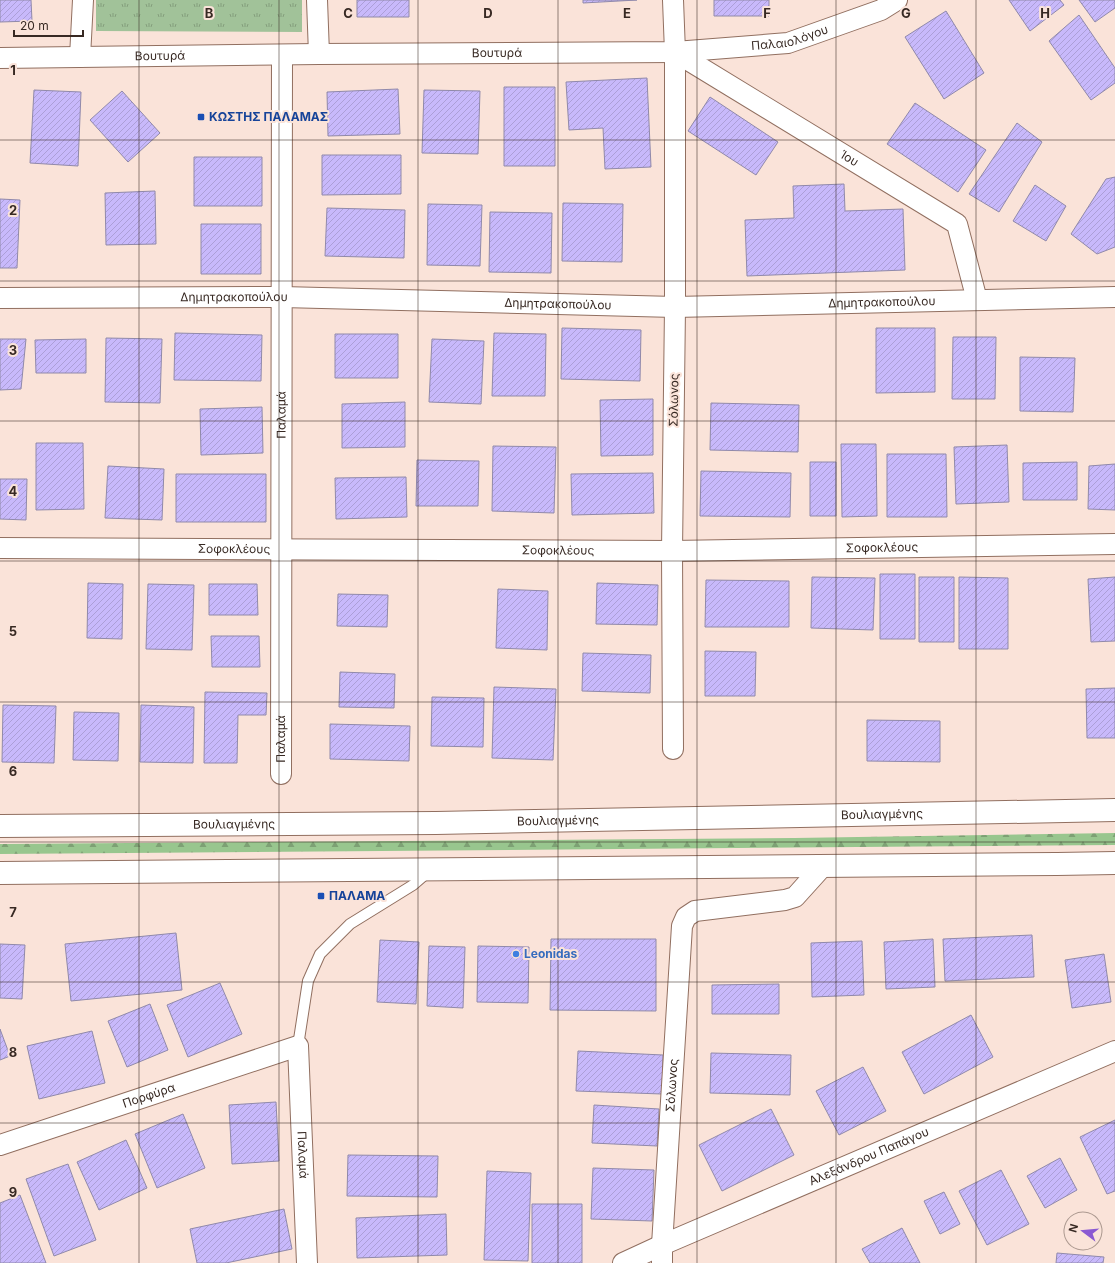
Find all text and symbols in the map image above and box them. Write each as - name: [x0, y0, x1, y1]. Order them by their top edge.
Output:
- text: B: [205, 5, 214, 21]
- text: C: [343, 5, 353, 21]
- text: D: [483, 5, 493, 21]
- text: E: [623, 5, 631, 21]
- text: F: [763, 5, 771, 21]
- text: G: [901, 5, 911, 21]
- text: H: [1040, 5, 1050, 21]
- scale bar: [14, 12, 83, 38]
- text: 20 m: [20, 18, 49, 33]
- street label: Παλαιολόγου: [751, 21, 830, 53]
- street label: Βουτυρά: [472, 45, 522, 60]
- street label: Βουτυρά: [135, 48, 185, 63]
- text: 1: [10, 62, 16, 78]
- place label: ΚΩΣΤΗΣ ΠΑΛΑΜΑΣ: [209, 109, 328, 124]
- marker: ΚΩΣΤΗΣ ΠΑΛΑΜΑΣ: [196, 112, 206, 122]
- street label: Ίου: [837, 146, 862, 169]
- text: 2: [9, 202, 17, 218]
- street label: Δημητρακοπούλου: [180, 289, 288, 304]
- street label: Δημητρακοπούλου: [828, 293, 936, 311]
- street label: Δημητρακοπούλου: [504, 295, 612, 312]
- text: 3: [9, 342, 17, 358]
- street label: Σόλωνος: [666, 373, 681, 427]
- street label: Παλαμά: [273, 391, 289, 439]
- text: 4: [9, 483, 18, 499]
- street label: Σοφοκλέους: [846, 539, 919, 555]
- street label: Σοφοκλέους: [198, 541, 270, 556]
- street label: Σοφοκλέους: [522, 542, 594, 558]
- text: 5: [9, 623, 17, 639]
- street label: Παλαμά: [273, 715, 288, 763]
- text: 6: [9, 763, 17, 779]
- street label: Βουλιαγμένης: [841, 806, 923, 822]
- street label: Βουλιαγμένης: [517, 812, 599, 828]
- street label: Βουλιαγμένης: [193, 816, 275, 832]
- place label: ΠΑΛΑΜΑ: [329, 888, 385, 903]
- marker: ΠΑΛΑΜΑ: [316, 891, 326, 901]
- text: 7: [9, 904, 17, 920]
- place label: Leonidas: [524, 946, 578, 961]
- marker: Leonidas: [511, 949, 521, 959]
- text: 8: [9, 1044, 17, 1060]
- street label: Σόλωνος: [662, 1058, 681, 1112]
- street label: Πορφύρα: [121, 1079, 177, 1111]
- street label: Αλεξάνδρου Παπάγου: [806, 1124, 931, 1188]
- street label: Παλαμά: [295, 1131, 311, 1179]
- text: 9: [9, 1184, 17, 1200]
- north arrow: [1063, 1211, 1103, 1251]
- text: N: [1066, 1222, 1081, 1234]

